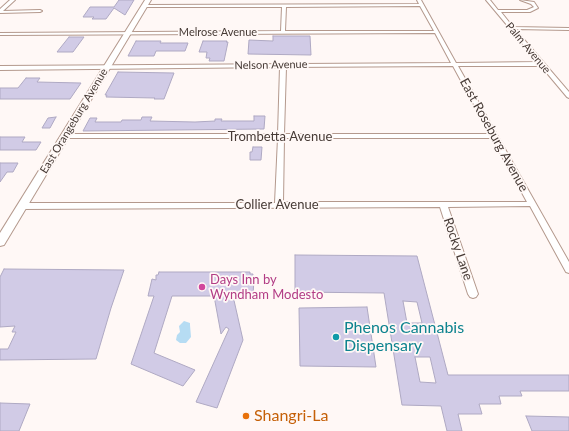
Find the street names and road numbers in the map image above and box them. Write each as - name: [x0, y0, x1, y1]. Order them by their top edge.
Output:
- street label: Palm Avenue: [503, 20, 553, 76]
- street label: Melrose Avenue: [179, 25, 257, 39]
- street label: Nelson Avenue: [234, 58, 308, 72]
- street label: East Orangeburg Avenue: [37, 66, 111, 176]
- street label: East Roseburg Avenue: [456, 76, 532, 194]
- street label: Trombetta Avenue: [228, 129, 332, 145]
- street label: Collier Avenue: [235, 197, 319, 213]
- street label: Rocky Lane: [440, 216, 476, 282]

